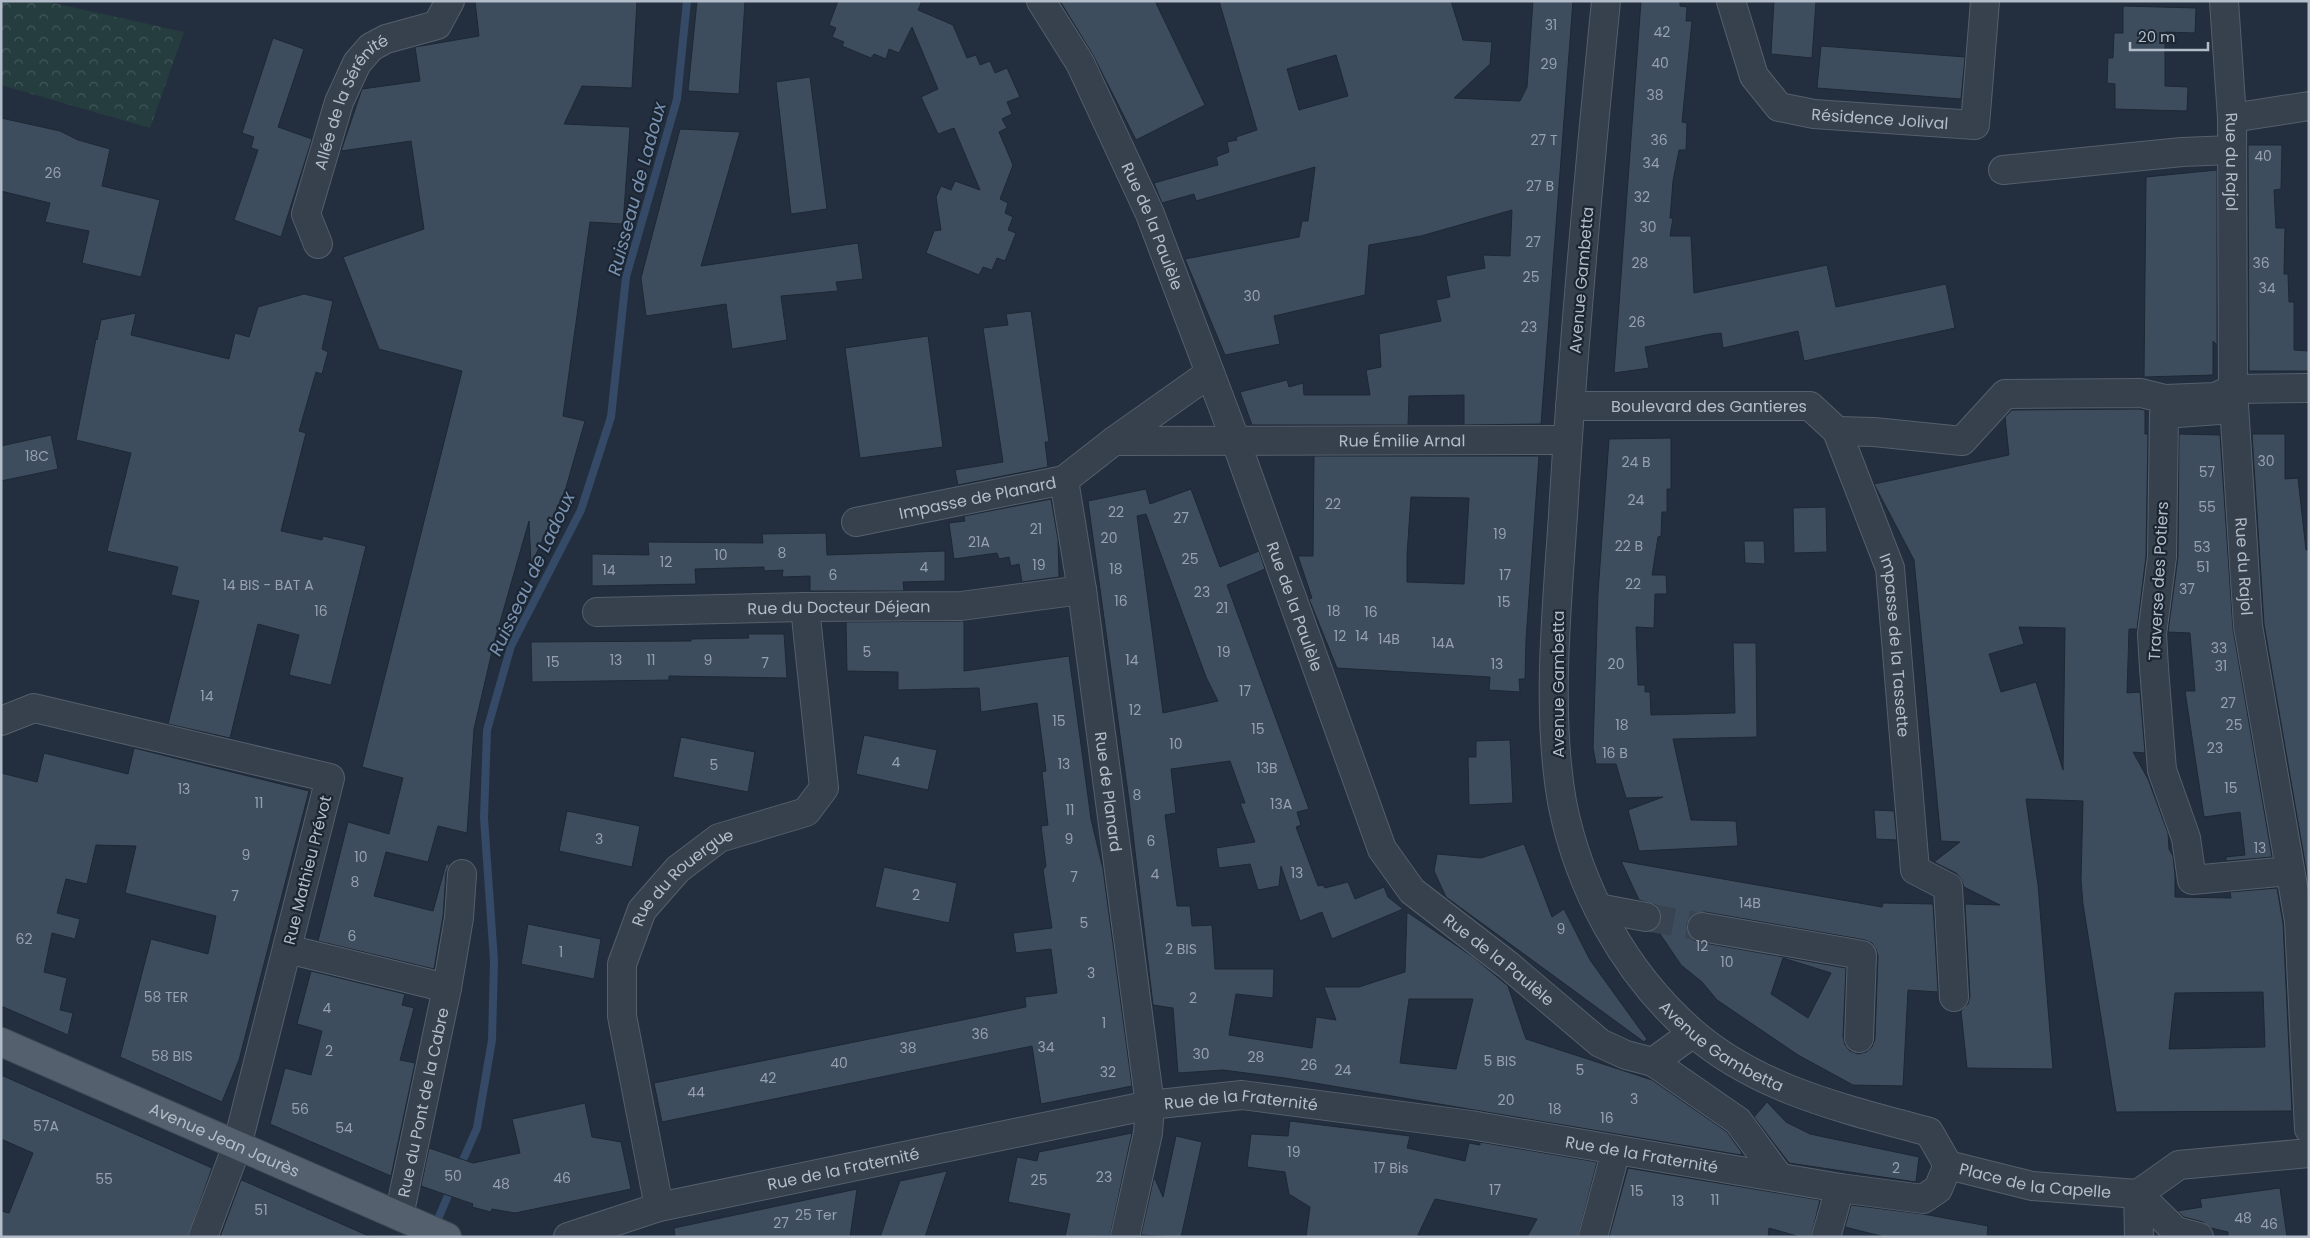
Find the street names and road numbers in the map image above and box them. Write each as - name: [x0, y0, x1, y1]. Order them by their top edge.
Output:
- street label: Allée de la Sérénité: [309, 29, 392, 173]
- street label: Résidence Jolival: [1811, 103, 1949, 135]
- street label: Rue du Rajol: [2220, 112, 2243, 211]
- street label: Rue de la Paulèle: [1116, 159, 1189, 294]
- street label: Avenue Gambetta: [1564, 206, 1599, 354]
- street label: Boulevard des Gantieres: [1611, 395, 1807, 418]
- street label: Rue Émilie Arnal: [1339, 429, 1465, 453]
- street label: Impasse de Planard: [897, 471, 1058, 525]
- street label: Traverse des Potiers: [2143, 501, 2174, 661]
- street label: Rue du Rajol: [2229, 517, 2258, 616]
- street label: Rue de la Paulèle: [1261, 538, 1328, 675]
- street label: Impasse de la Tassette: [1873, 550, 1915, 738]
- street label: Rue du Docteur Déjean: [747, 595, 931, 620]
- street label: Avenue Gambetta: [1547, 610, 1570, 758]
- street label: Rue de Planard: [1089, 730, 1127, 853]
- street label: Rue Mathieu Prévot: [278, 793, 337, 947]
- street label: Rue du Rouergue: [626, 823, 736, 930]
- street label: Rue de la Paulèle: [1438, 908, 1559, 1011]
- street label: Avenue Gambetta: [1654, 996, 1787, 1098]
- street label: Rue du Pont de la Cabre: [392, 1006, 455, 1200]
- street label: Rue de la Fraternité: [1163, 1084, 1319, 1117]
- street label: Avenue Jean Jaurès: [146, 1097, 303, 1183]
- street label: Rue de la Fraternité: [1563, 1130, 1720, 1179]
- street label: Rue de la Fraternité: [765, 1142, 922, 1196]
- street label: Place de la Capelle: [1957, 1157, 2112, 1204]

